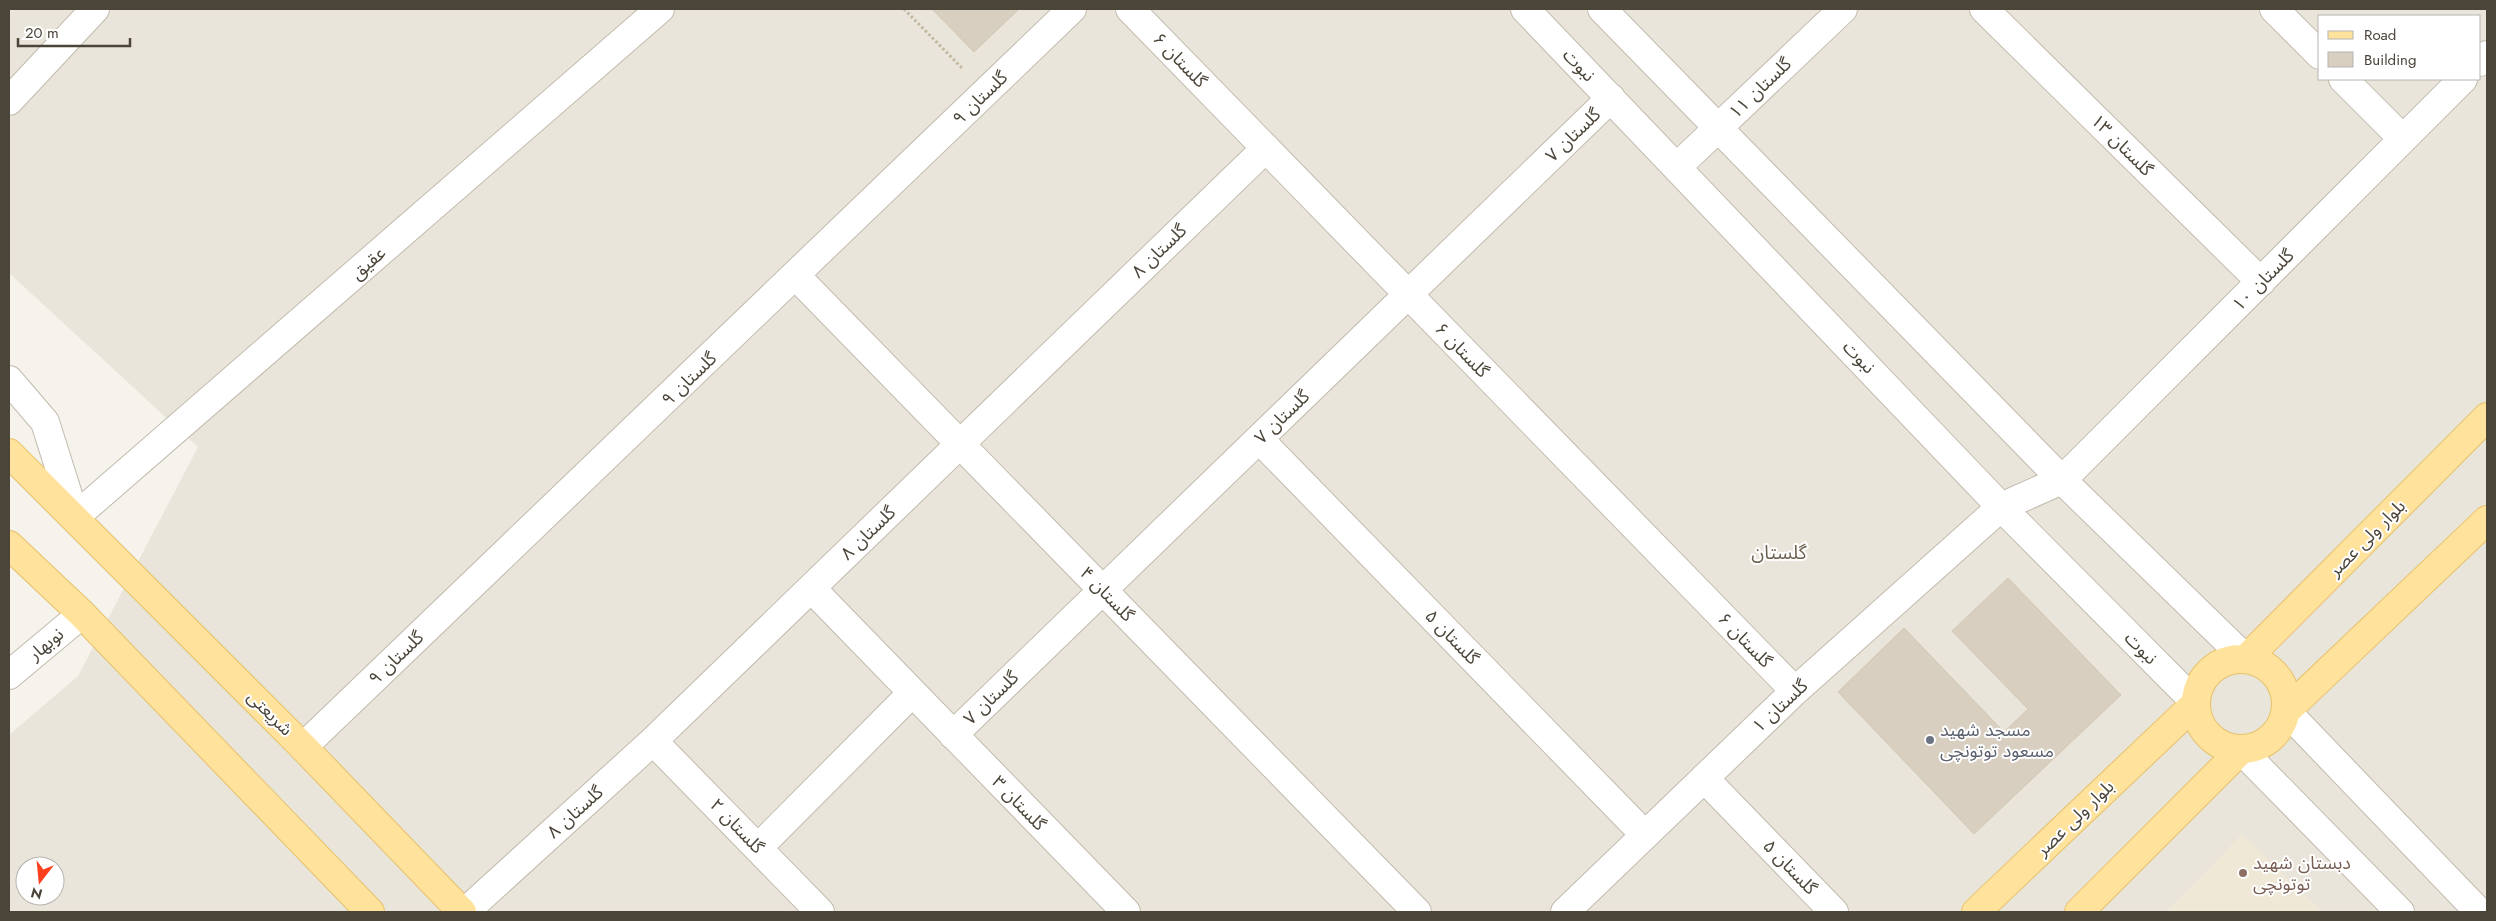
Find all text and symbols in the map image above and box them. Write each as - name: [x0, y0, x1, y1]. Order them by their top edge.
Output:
- scale bar: [18, 15, 130, 47]
- legend: [2318, 15, 2481, 80]
- text: 20 m: [25, 22, 59, 44]
- text: Road: [2364, 24, 2396, 46]
- street label: گلستان ۶: [1147, 26, 1213, 94]
- street label: نبوت: [1557, 43, 1601, 87]
- text: Building: [2364, 49, 2416, 71]
- street label: گلستان ۱۱: [1723, 51, 1798, 125]
- street label: گلستان ۹: [946, 65, 1014, 131]
- street label: گلستان ۷: [1539, 102, 1607, 168]
- street label: گلستان ۱۳: [2085, 108, 2159, 182]
- street label: گلستان ۸: [1125, 218, 1193, 284]
- street label: عقیق: [345, 240, 391, 286]
- street label: گلستان ۱۰: [2226, 243, 2300, 317]
- street label: گلستان ۶: [1429, 316, 1495, 384]
- street label: نبوت: [1837, 335, 1881, 379]
- street label: گلستان ۹: [655, 346, 723, 412]
- street label: گلستان ۷: [1248, 384, 1316, 450]
- street label: بلوار ولی عصر: [2322, 494, 2411, 583]
- street label: گلستان ۸: [834, 500, 902, 566]
- district label: گلستان: [1751, 539, 1808, 566]
- street label: گلستان ۴: [1074, 560, 1140, 628]
- street label: گلستان ۵: [1419, 603, 1485, 671]
- street label: گلستان ۶: [1712, 606, 1778, 674]
- street label: نوبهار: [22, 621, 69, 667]
- street label: گلستان ۹: [362, 625, 430, 691]
- street label: نبوت: [2119, 626, 2163, 670]
- street label: گلستان ۷: [957, 665, 1025, 731]
- street label: گلستان ۱: [1746, 673, 1814, 739]
- street label: شریعتی: [241, 684, 299, 742]
- place label: مسجد شهید مسعود توتونچی: [1940, 717, 2054, 764]
- marker: مسجد شهید مسعود توتونچی: [1924, 734, 1936, 746]
- street label: گلستان ۳: [986, 769, 1052, 837]
- street label: بلوار ولی عصر: [2029, 774, 2120, 863]
- street label: گلستان ۸: [541, 779, 609, 844]
- street label: گلستان ۲: [704, 792, 770, 860]
- street label: گلستان ۵: [1757, 833, 1823, 901]
- place label: دبستان شهید توتونچی: [2253, 850, 2351, 897]
- north arrow: [15, 856, 65, 906]
- marker: دبستان شهید توتونچی: [2237, 867, 2249, 879]
- text: N: [28, 882, 45, 905]

